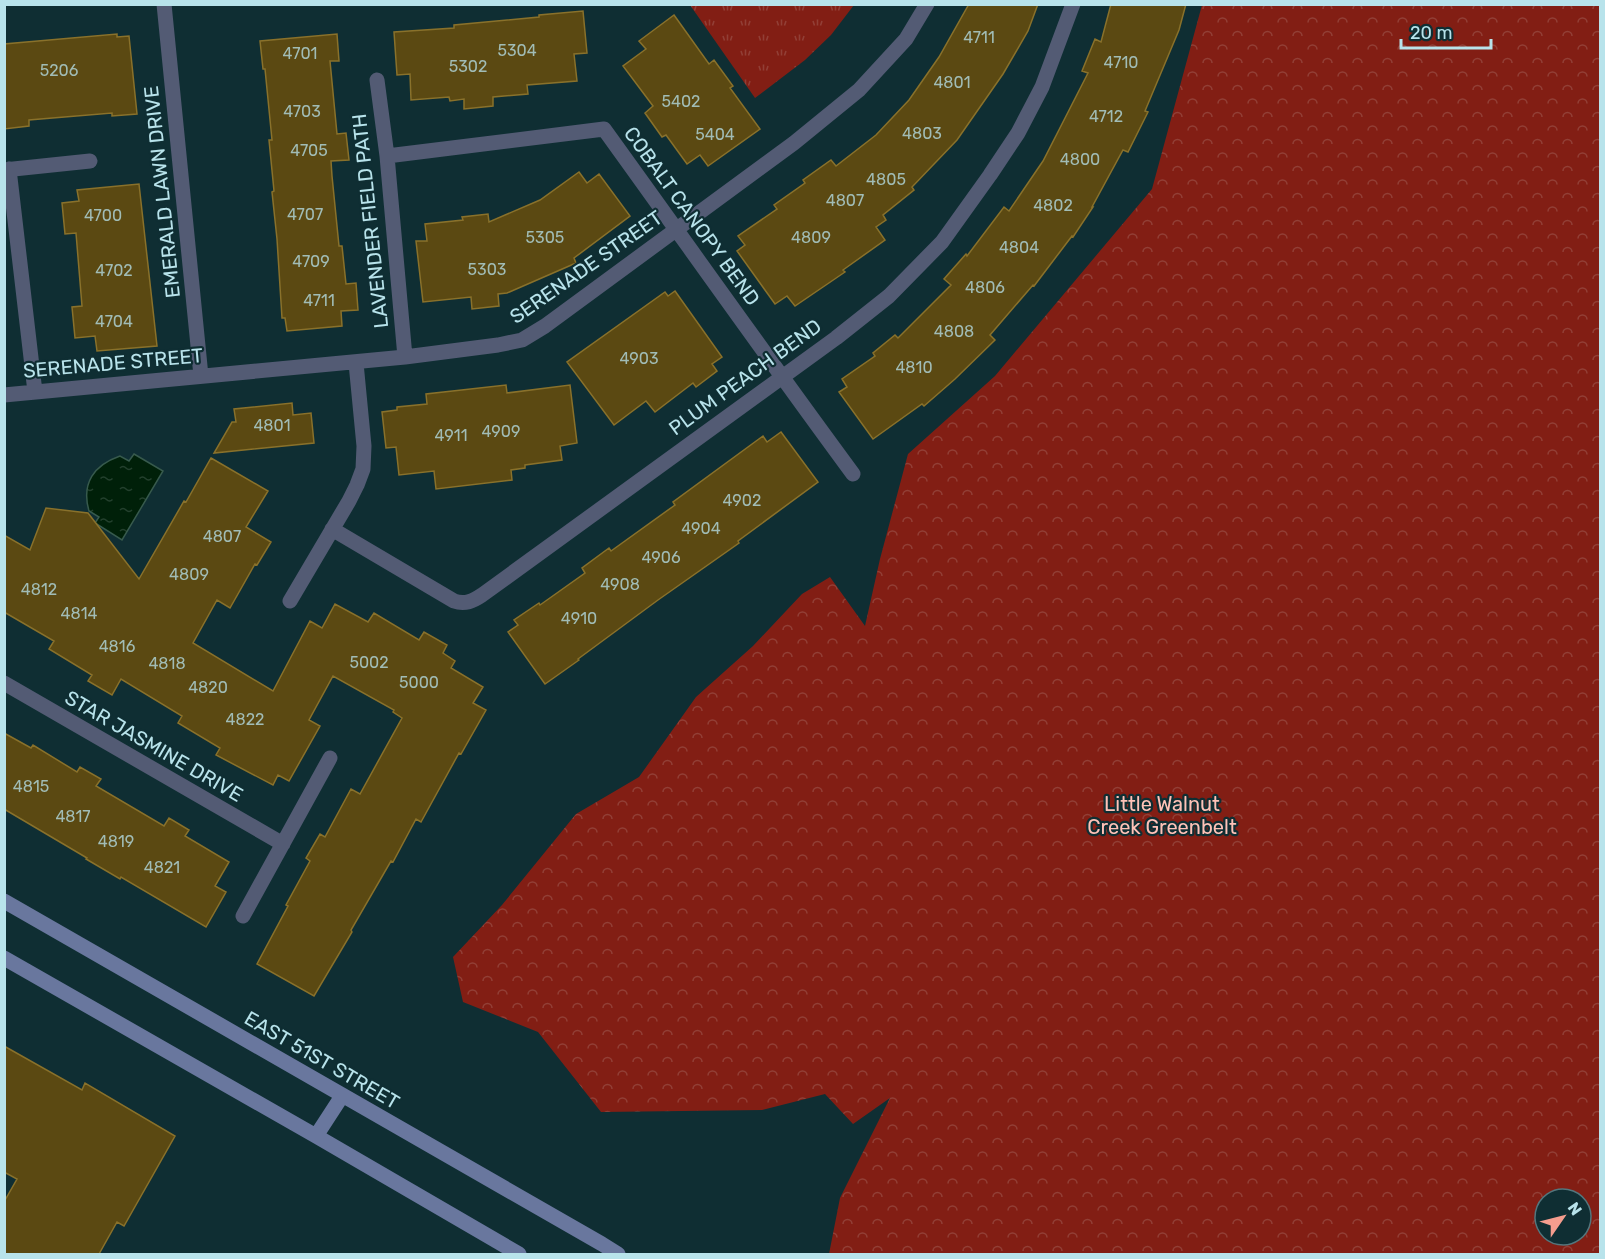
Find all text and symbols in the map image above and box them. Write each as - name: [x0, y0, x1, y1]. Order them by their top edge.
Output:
- scale bar: [1401, 12, 1491, 50]
- text: 20 m: [1410, 22, 1452, 44]
- house number: 4711: [963, 28, 995, 47]
- house number: 5304: [497, 41, 537, 60]
- house number: 4701: [283, 44, 317, 63]
- house number: 4710: [1104, 53, 1138, 72]
- house number: 5302: [449, 57, 487, 76]
- house number: 5206: [40, 61, 79, 80]
- house number: 4801: [933, 73, 971, 92]
- street label: EMERALD LAWN DRIVE: [139, 85, 185, 299]
- house number: 5402: [662, 92, 701, 111]
- house number: 4703: [283, 102, 321, 121]
- house number: 4712: [1089, 107, 1123, 126]
- street label: LAVENDER FIELD PATH: [347, 112, 393, 330]
- street label: COBALT CANOPY BEND: [619, 122, 765, 310]
- house number: 4803: [902, 124, 942, 143]
- house number: 5404: [695, 125, 735, 144]
- house number: 4705: [290, 141, 328, 160]
- house number: 4800: [1060, 150, 1100, 169]
- house number: 4805: [866, 170, 906, 189]
- house number: 4807: [826, 191, 864, 210]
- house number: 4802: [1033, 196, 1073, 215]
- house number: 4707: [287, 205, 323, 224]
- street label: SERENADE STREET: [505, 205, 667, 329]
- house number: 4700: [84, 206, 122, 225]
- house number: 5305: [526, 228, 564, 247]
- house number: 4809: [791, 228, 831, 247]
- house number: 4804: [999, 238, 1039, 257]
- house number: 4709: [292, 252, 330, 271]
- house number: 5303: [468, 260, 506, 279]
- house number: 4702: [95, 261, 133, 280]
- house number: 4806: [965, 278, 1005, 297]
- house number: 4711: [303, 291, 335, 310]
- house number: 4704: [95, 312, 133, 331]
- street label: PLUM PEACH BEND: [664, 314, 826, 440]
- house number: 4808: [934, 322, 974, 341]
- street label: SERENADE STREET: [22, 343, 204, 383]
- house number: 4903: [619, 349, 659, 368]
- house number: 4810: [895, 358, 933, 377]
- house number: 4801: [253, 416, 291, 435]
- house number: 4909: [482, 422, 520, 441]
- house number: 4911: [435, 426, 468, 445]
- house number: 4902: [723, 491, 761, 510]
- house number: 4904: [681, 519, 721, 538]
- house number: 4807: [203, 527, 241, 546]
- house number: 4906: [641, 548, 681, 567]
- house number: 4809: [169, 565, 209, 584]
- house number: 4908: [600, 575, 640, 594]
- house number: 4812: [21, 580, 57, 599]
- house number: 4814: [61, 604, 98, 623]
- house number: 4910: [561, 609, 597, 628]
- house number: 4816: [99, 637, 136, 656]
- house number: 5002: [349, 653, 389, 672]
- house number: 4818: [148, 654, 186, 673]
- house number: 5000: [399, 673, 439, 692]
- house number: 4820: [188, 678, 228, 697]
- street label: STAR JASMINE DRIVE: [61, 685, 247, 807]
- house number: 4822: [226, 710, 264, 729]
- house number: 4815: [13, 777, 49, 796]
- park label: Little Walnut Creek Greenbelt: [1087, 792, 1237, 839]
- house number: 4817: [55, 807, 91, 826]
- house number: 4819: [98, 832, 134, 851]
- house number: 4821: [144, 858, 180, 877]
- street label: EAST 51ST STREET: [240, 1006, 404, 1114]
- north arrow: [1533, 1187, 1593, 1247]
- text: N: [1564, 1199, 1586, 1219]

